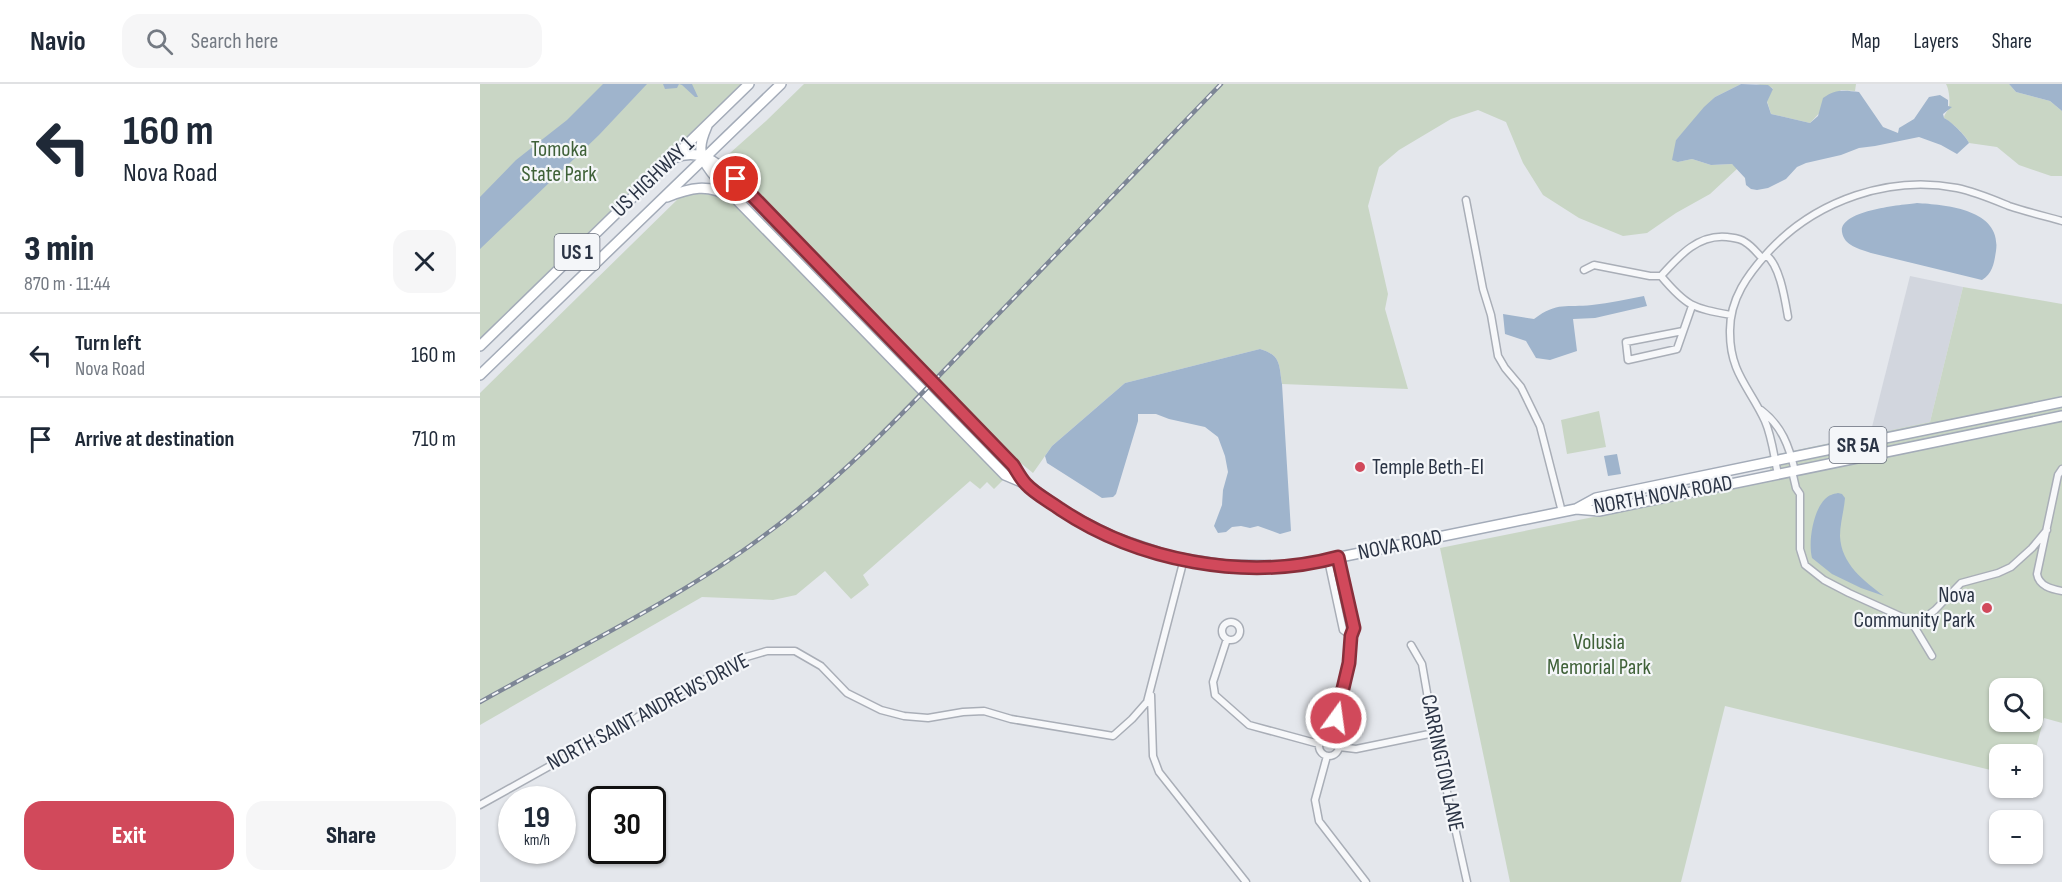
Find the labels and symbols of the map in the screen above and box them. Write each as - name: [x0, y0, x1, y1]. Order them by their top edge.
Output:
- street label: US HIGHWAY 1: [606, 131, 700, 223]
- park label: Tomoka State Park: [521, 136, 597, 188]
- pin: [710, 153, 761, 204]
- road number: US 1: [554, 234, 600, 270]
- road number: SR 5A: [1830, 427, 1886, 463]
- place label: Temple Beth-El: [1372, 454, 1484, 481]
- marker: Temple Beth-El: [1353, 460, 1367, 474]
- street label: NORTH NOVA ROAD: [1591, 469, 1735, 521]
- street label: NOVA ROAD: [1356, 524, 1444, 566]
- place label: Nova Community Park: [1854, 582, 1976, 634]
- marker: Nova Community Park: [1980, 601, 1994, 615]
- park label: Volusia Memorial Park: [1547, 629, 1652, 681]
- street label: NORTH SAINT ANDREWS DRIVE: [542, 647, 754, 777]
- position arrow: [1304, 686, 1368, 750]
- street label: CARRINGTON LANE: [1414, 692, 1470, 834]
- speed limit sign: 30: [588, 786, 666, 864]

